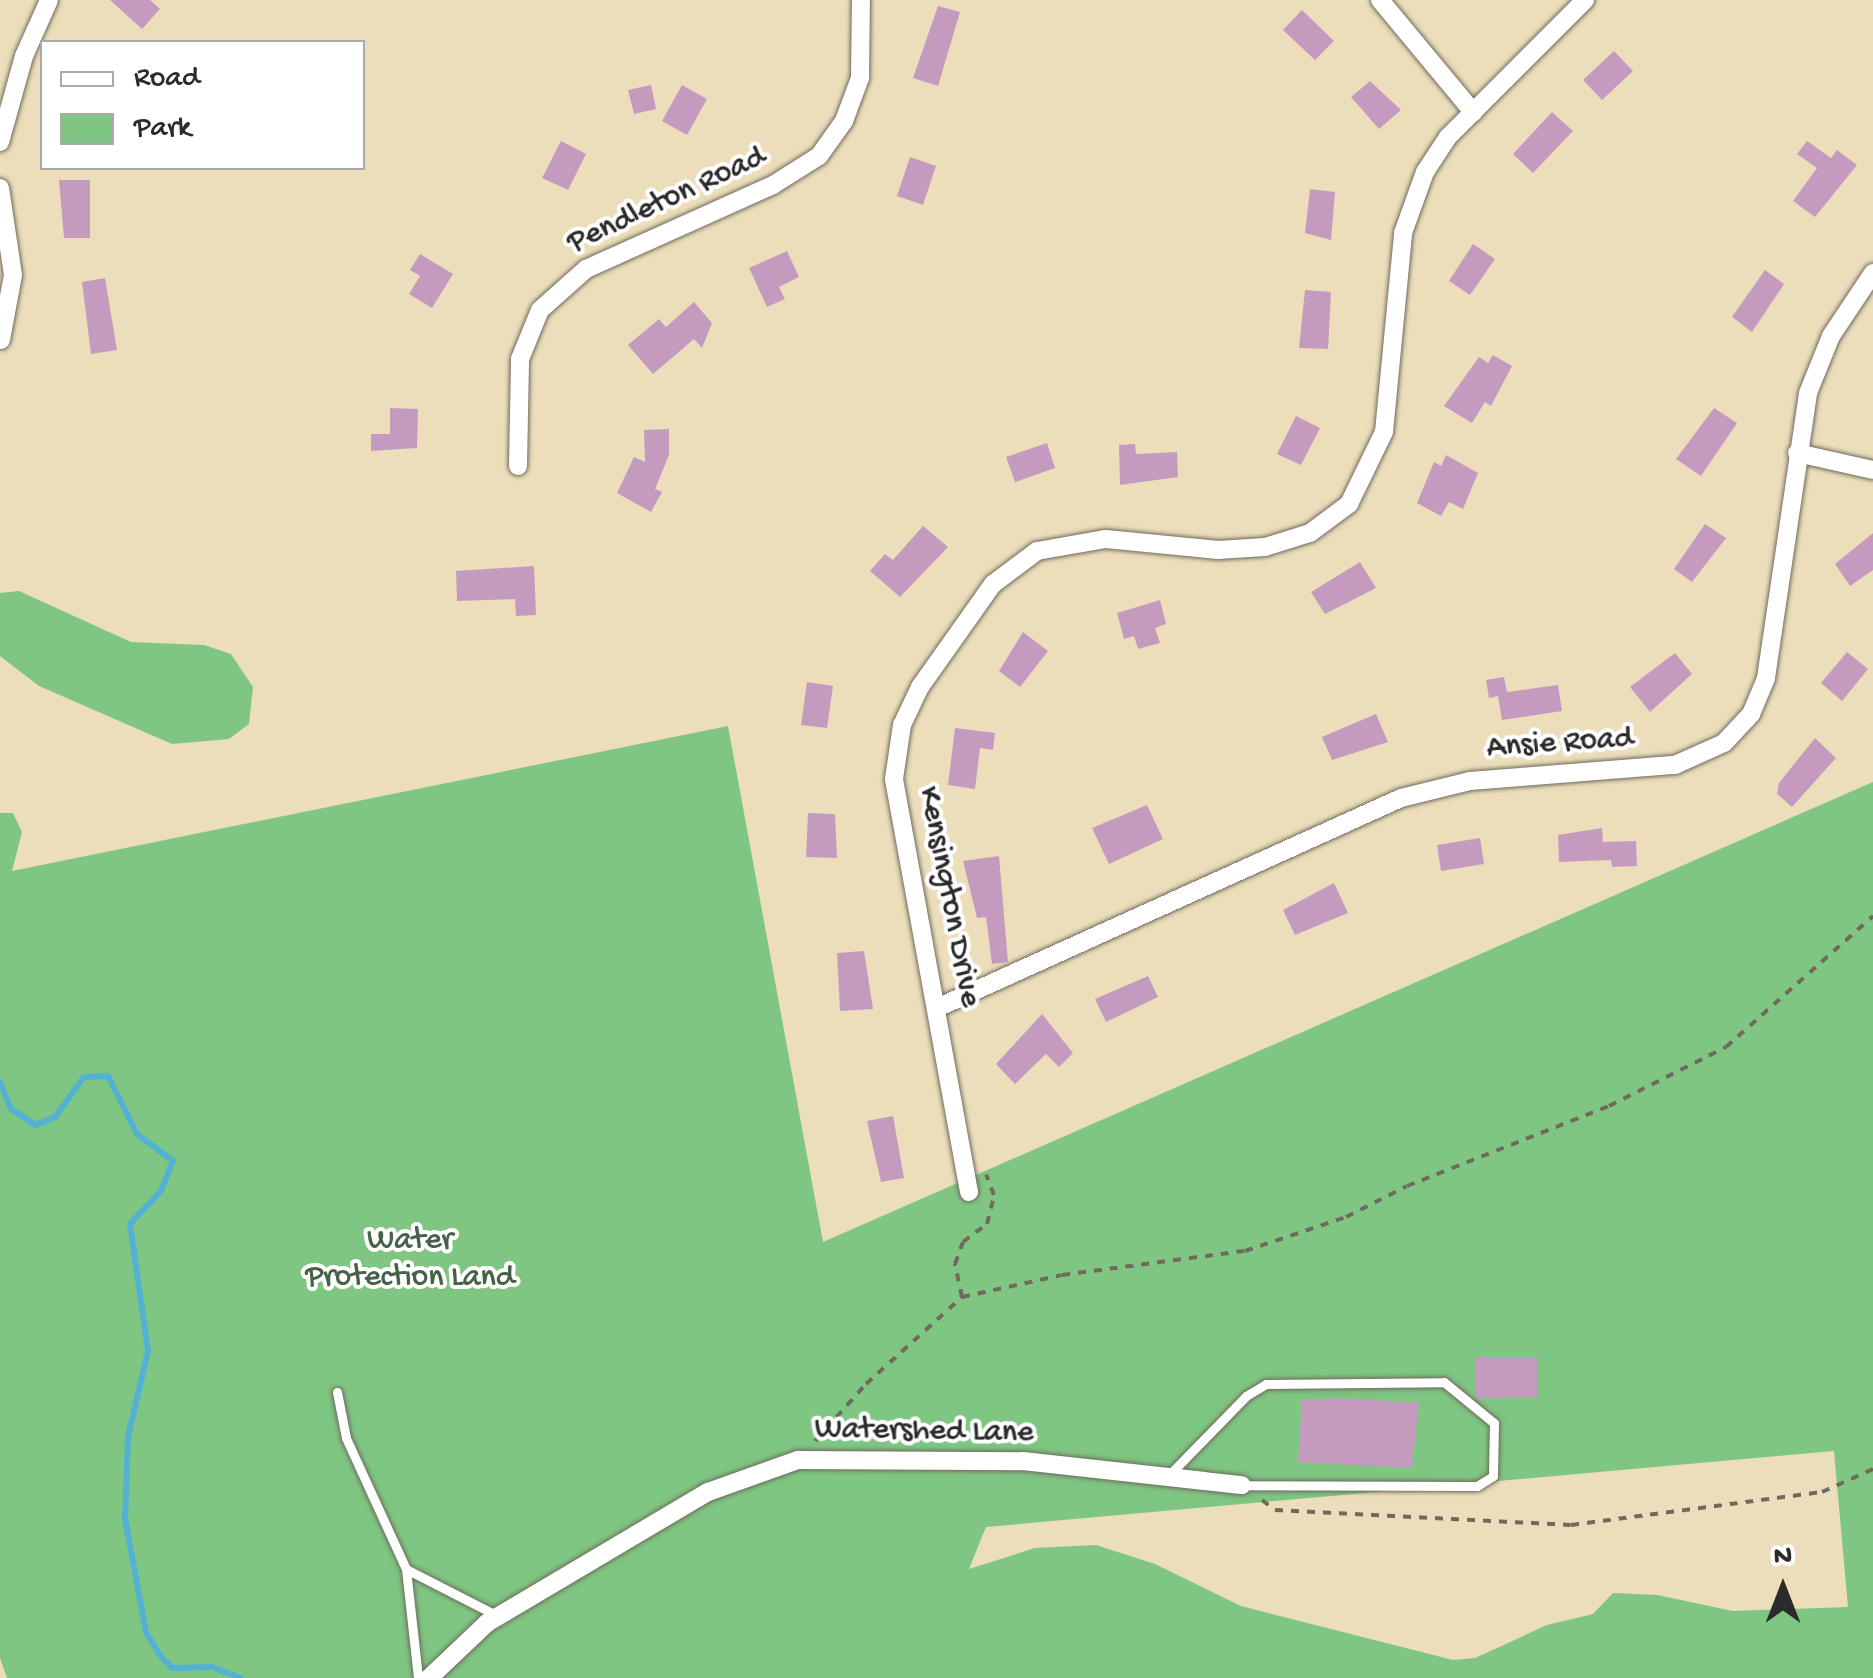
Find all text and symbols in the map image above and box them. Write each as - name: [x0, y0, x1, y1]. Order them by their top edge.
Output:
- legend: [40, 40, 365, 170]
- text: Road: [134, 62, 200, 97]
- text: Park: [134, 112, 191, 147]
- street label: Pendleton Road: [562, 138, 772, 264]
- street label: Ansie Road: [1485, 720, 1635, 768]
- street label: Kensington Drive: [908, 784, 988, 1010]
- park label: Water Protection Land: [306, 1223, 514, 1298]
- street label: Watershed Lane: [814, 1411, 1034, 1453]
- north arrow: [1733, 1538, 1833, 1638]
- text: N: [1774, 1541, 1792, 1574]

